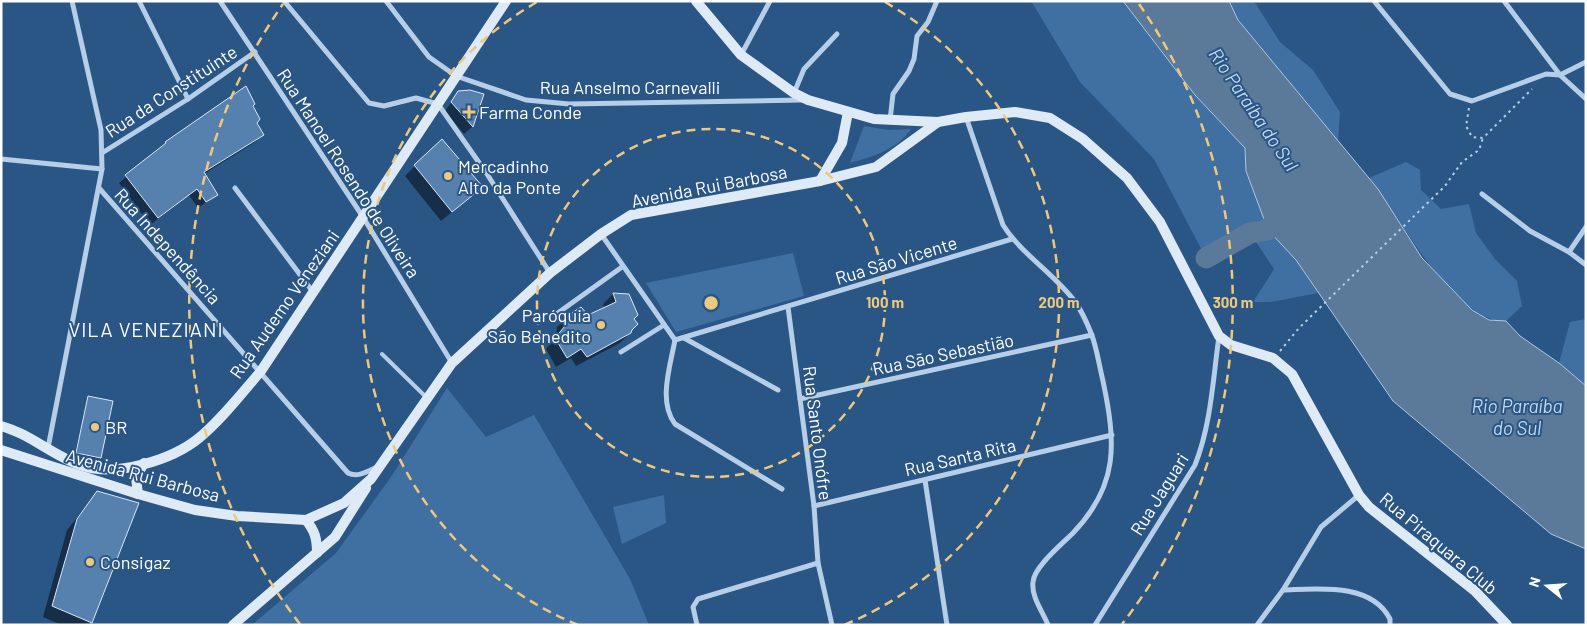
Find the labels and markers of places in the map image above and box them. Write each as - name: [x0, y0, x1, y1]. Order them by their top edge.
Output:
- place label: Farma Conde: [479, 101, 582, 123]
- marker: Farma Conde: [463, 106, 475, 118]
- place label: Mercadinho Alto da Ponte: [458, 155, 561, 198]
- marker: Mercadinho Alto da Ponte: [442, 170, 454, 182]
- centre of rings: [702, 294, 720, 312]
- place label: Paróquia São Benedito: [488, 304, 591, 347]
- marker: Paróquia São Benedito: [595, 319, 607, 331]
- place label: BR: [105, 416, 127, 438]
- marker: BR: [89, 421, 101, 433]
- place label: Consigaz: [100, 551, 171, 573]
- marker: Consigaz: [84, 556, 96, 568]

